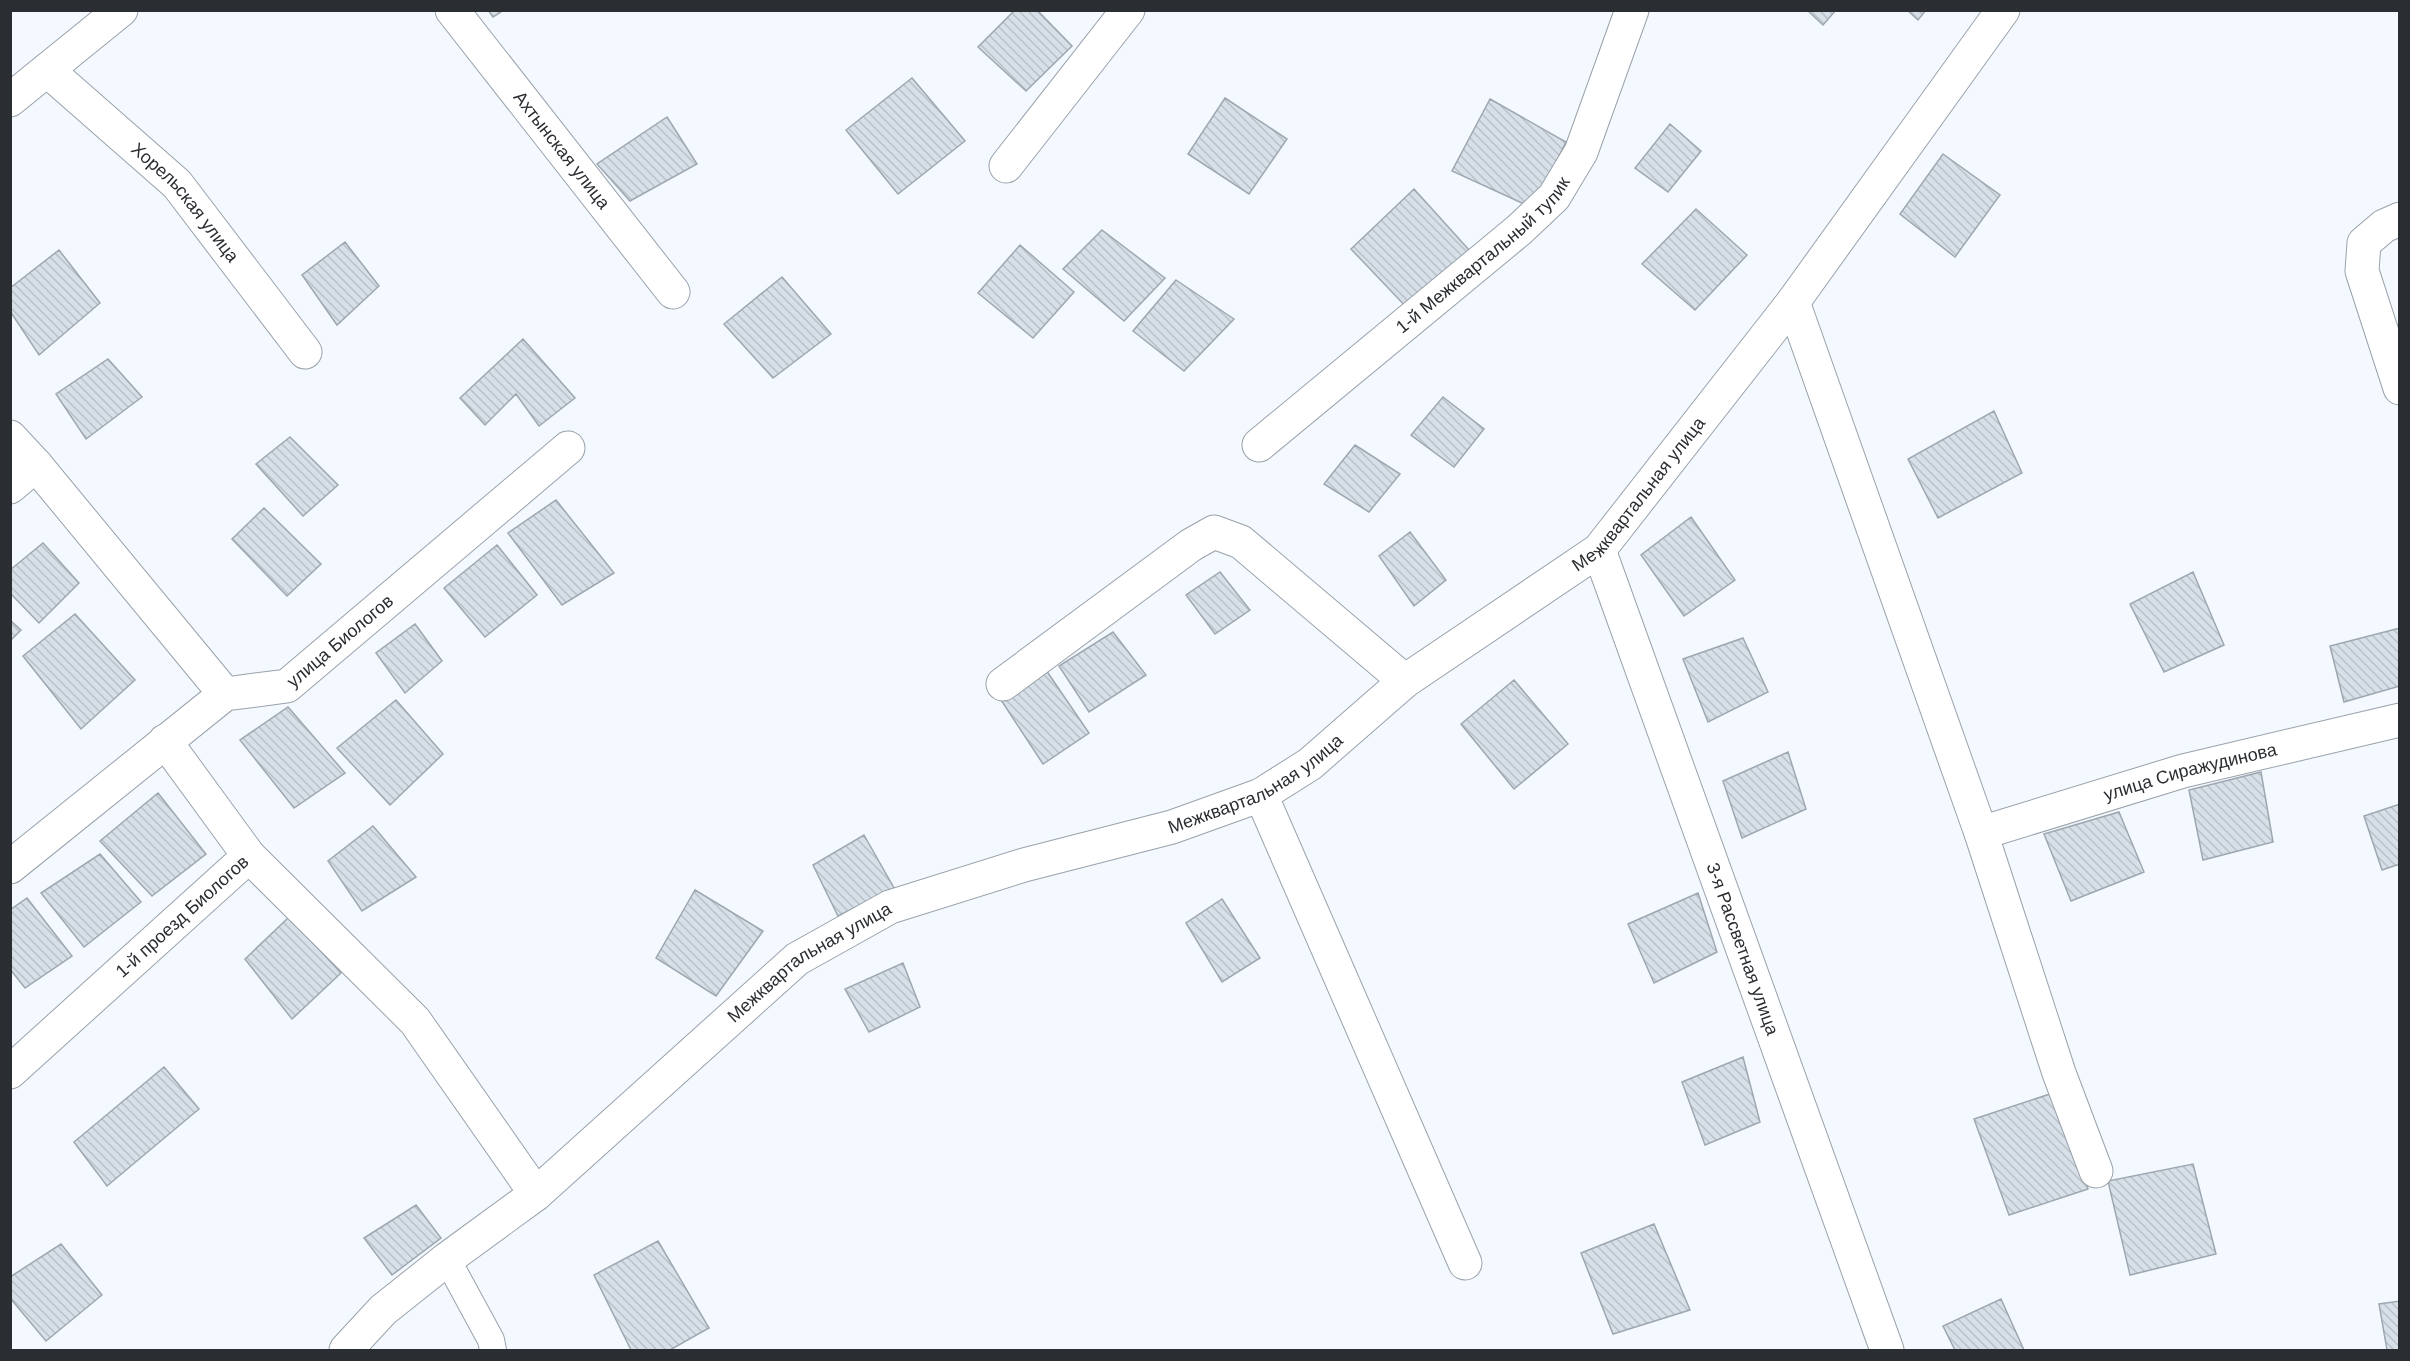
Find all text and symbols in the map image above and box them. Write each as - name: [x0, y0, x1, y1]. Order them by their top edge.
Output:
- street label: Ахтынская улица: [510, 87, 615, 214]
- street label: Хорельская улица: [127, 139, 243, 267]
- street label: 1-й Межквартальный тупик: [1392, 173, 1574, 337]
- street label: Межквартальная улица: [1568, 412, 1710, 575]
- street label: улица Биологов: [283, 591, 397, 692]
- street label: Межквартальная улица: [1165, 729, 1347, 838]
- street label: улица Сиражудинова: [2101, 739, 2280, 805]
- street label: 1-й проезд Биологов: [112, 851, 253, 981]
- street label: 3-я Рассветная улица: [1702, 860, 1783, 1039]
- street label: Межквартальная улица: [724, 898, 896, 1027]

